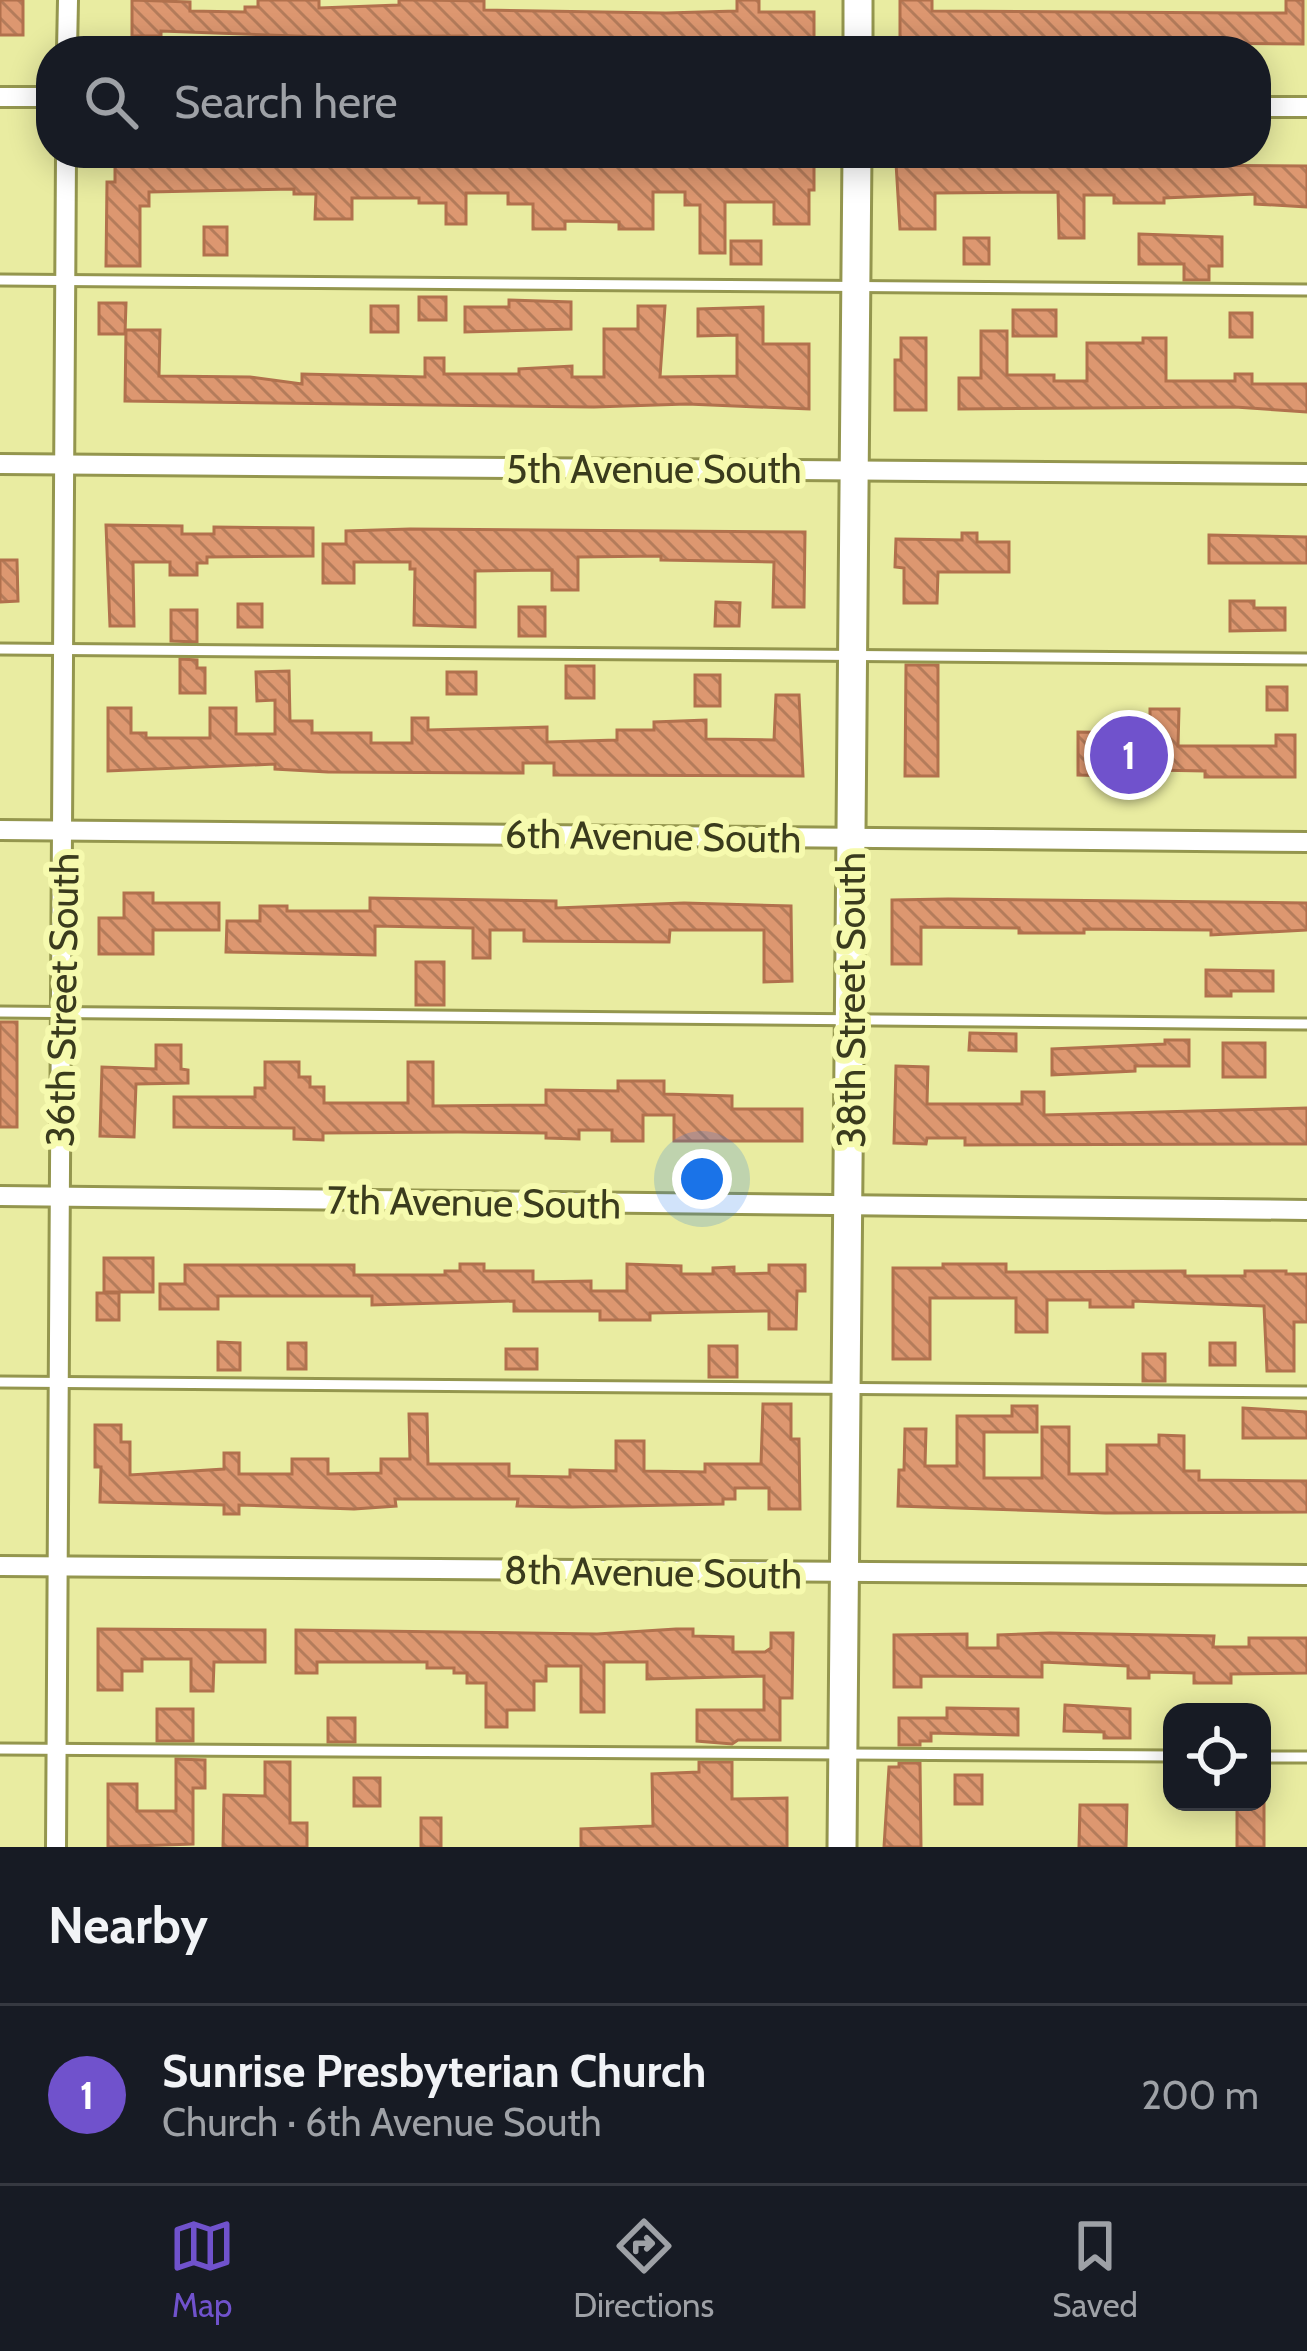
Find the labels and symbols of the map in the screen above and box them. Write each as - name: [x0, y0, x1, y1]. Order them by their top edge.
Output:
- street label: 5th Avenue South: [506, 445, 802, 493]
- pin: 1: [1090, 710, 1168, 800]
- street label: 6th Avenue South: [504, 809, 802, 863]
- street label: 36th Street South: [35, 852, 89, 1148]
- street label: 38th Street South: [827, 852, 875, 1148]
- your location: [672, 1149, 732, 1209]
- street label: 7th Avenue South: [327, 1175, 621, 1229]
- street label: 8th Avenue South: [504, 1545, 802, 1599]

